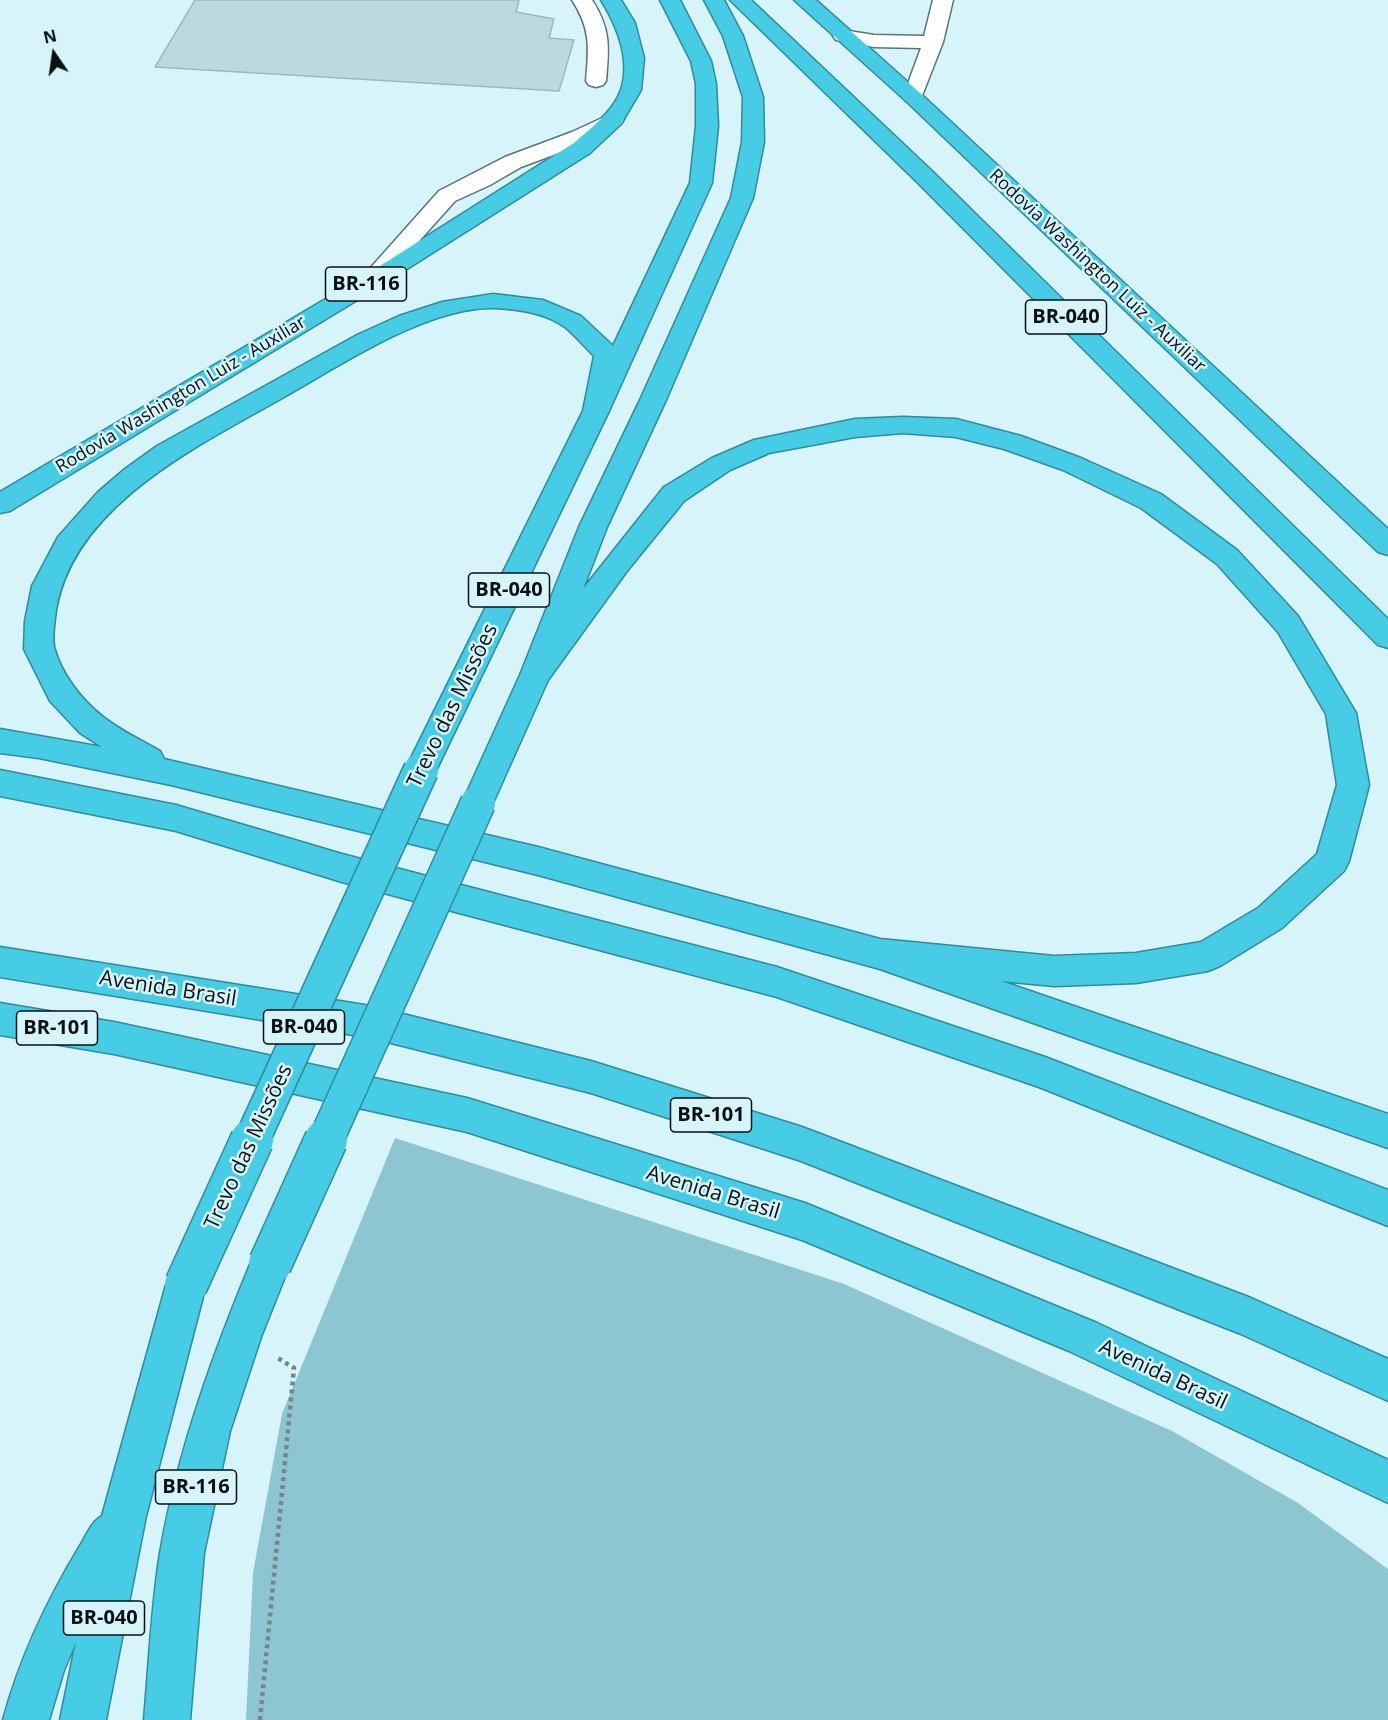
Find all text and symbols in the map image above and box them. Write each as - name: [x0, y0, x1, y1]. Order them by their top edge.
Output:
- north arrow: [24, 24, 84, 84]
- text: N: [41, 24, 59, 49]
- street label: Rodovia Washington Luiz - Auxiliar: [984, 165, 1210, 377]
- road number: BR-116: [326, 267, 406, 301]
- road number: BR-040: [1026, 300, 1106, 334]
- street label: Rodovia Washington Luiz - Auxiliar: [52, 312, 310, 478]
- road number: BR-040: [468, 573, 550, 607]
- street label: Trevo das Missões: [402, 620, 504, 792]
- street label: Avenida Brasil: [98, 966, 238, 1012]
- road number: BR-040: [264, 1010, 344, 1044]
- road number: BR-101: [16, 1011, 98, 1045]
- street label: Trevo das Missões: [200, 1060, 298, 1234]
- road number: BR-101: [670, 1098, 752, 1132]
- street label: Avenida Brasil: [643, 1161, 783, 1225]
- street label: Avenida Brasil: [1095, 1334, 1231, 1416]
- road number: BR-116: [156, 1470, 236, 1504]
- road number: BR-040: [63, 1601, 144, 1635]

